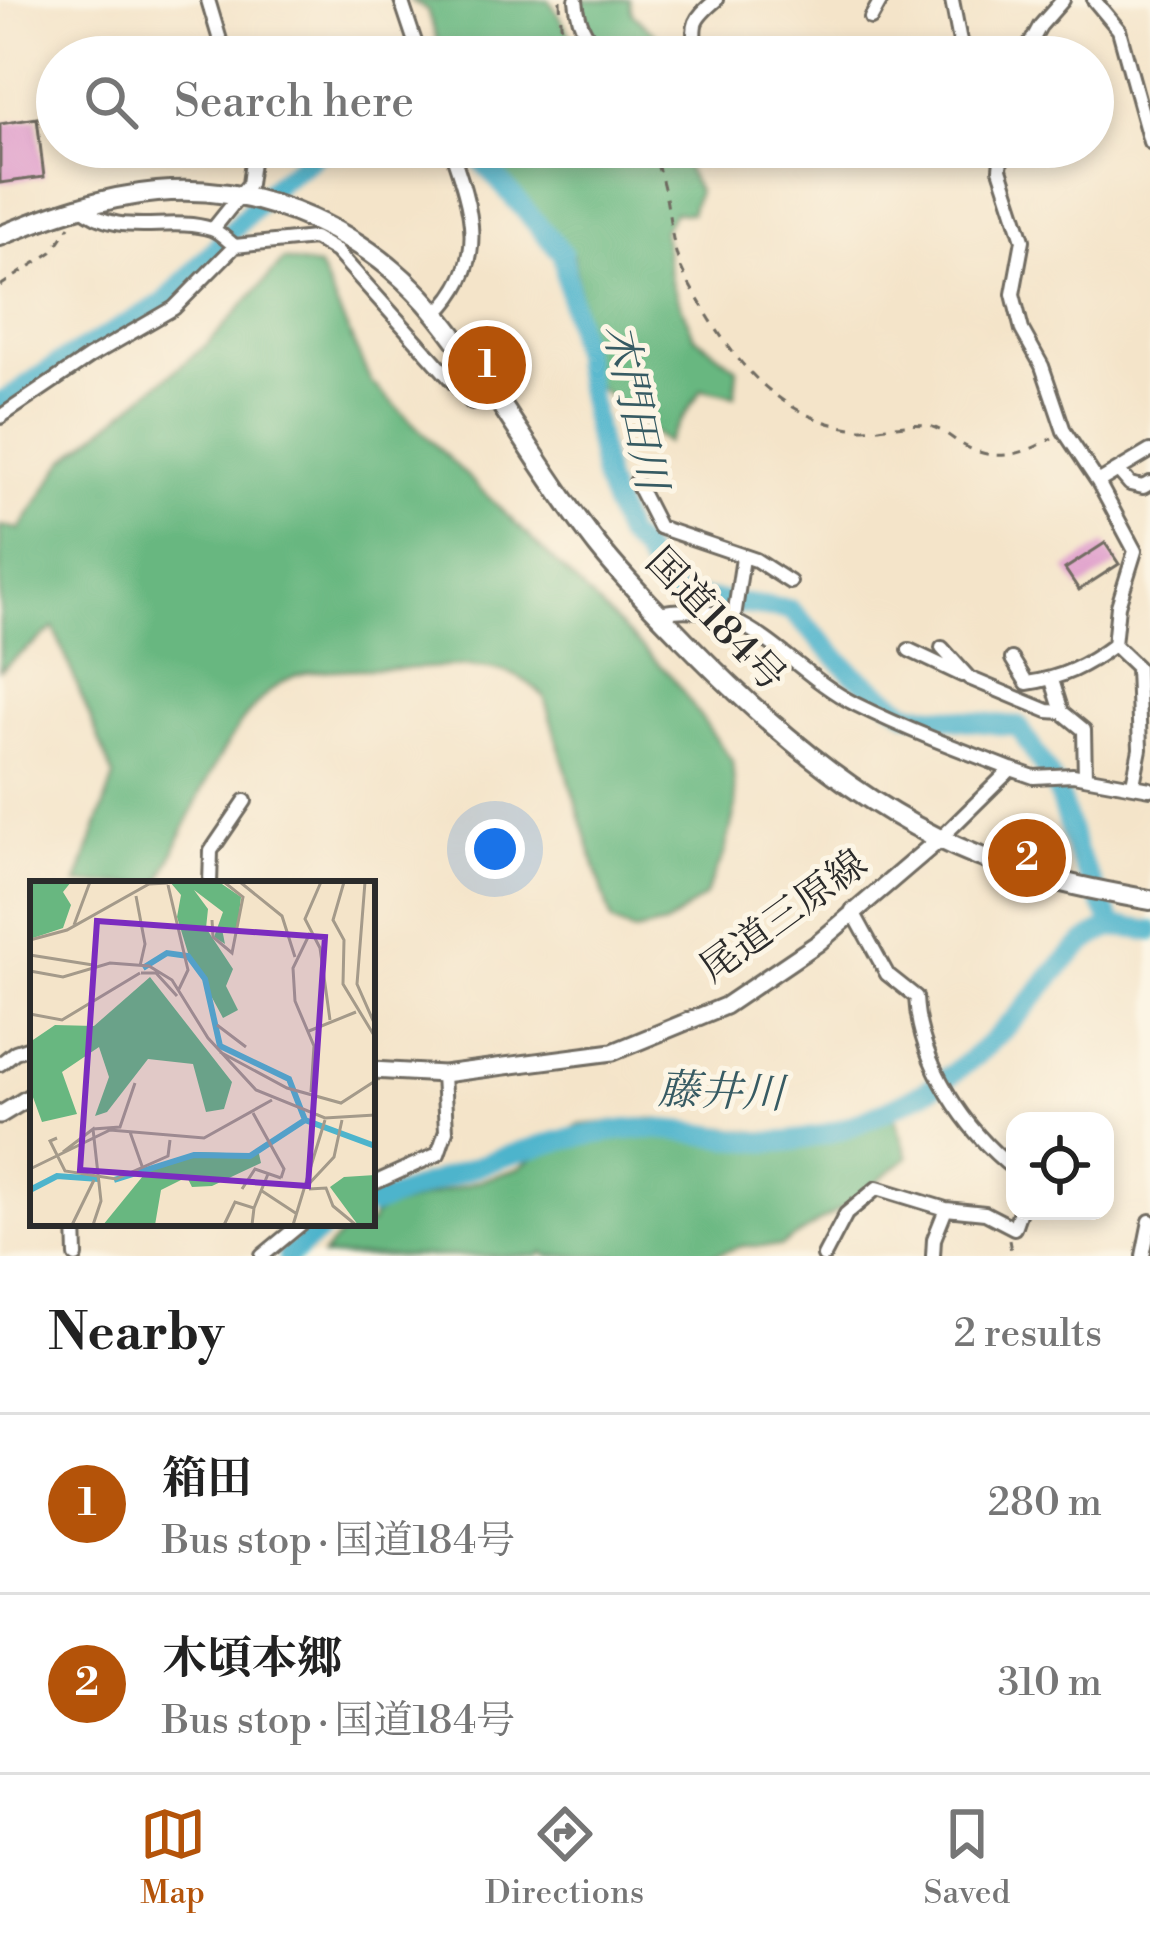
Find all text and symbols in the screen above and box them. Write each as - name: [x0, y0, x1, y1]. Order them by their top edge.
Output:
- search box: [36, 36, 1114, 168]
- icon: search: [78, 69, 144, 135]
- text: Search here: [174, 74, 414, 131]
- water label: 木門田川: [591, 319, 678, 499]
- pin: 1: [448, 320, 526, 410]
- street label: 国道184号: [635, 538, 795, 702]
- pin: 2: [988, 813, 1066, 903]
- your location: [465, 819, 525, 879]
- street label: 尾道三原線: [691, 840, 877, 994]
- inset map: [30, 881, 375, 1226]
- water label: 藤井川: [657, 1064, 789, 1122]
- map controls: [1006, 1112, 1114, 1220]
- button: locate: [1006, 1112, 1114, 1220]
- text: Nearby: [48, 1302, 224, 1366]
- text: 2 results: [954, 1310, 1102, 1359]
- text: 箱田: [162, 1451, 252, 1508]
- text: 1: [78, 1479, 96, 1528]
- text: 280 m: [988, 1479, 1102, 1528]
- text: Bus stop · 国道184号: [162, 1517, 515, 1566]
- text: 木頃本郷: [162, 1631, 342, 1688]
- text: 2: [75, 1659, 99, 1708]
- text: 310 m: [998, 1659, 1102, 1708]
- text: Bus stop · 国道184号: [162, 1697, 515, 1746]
- tab: Map: [140, 1801, 206, 1914]
- tab: Directions: [485, 1801, 644, 1914]
- tab: Saved: [924, 1801, 1010, 1914]

